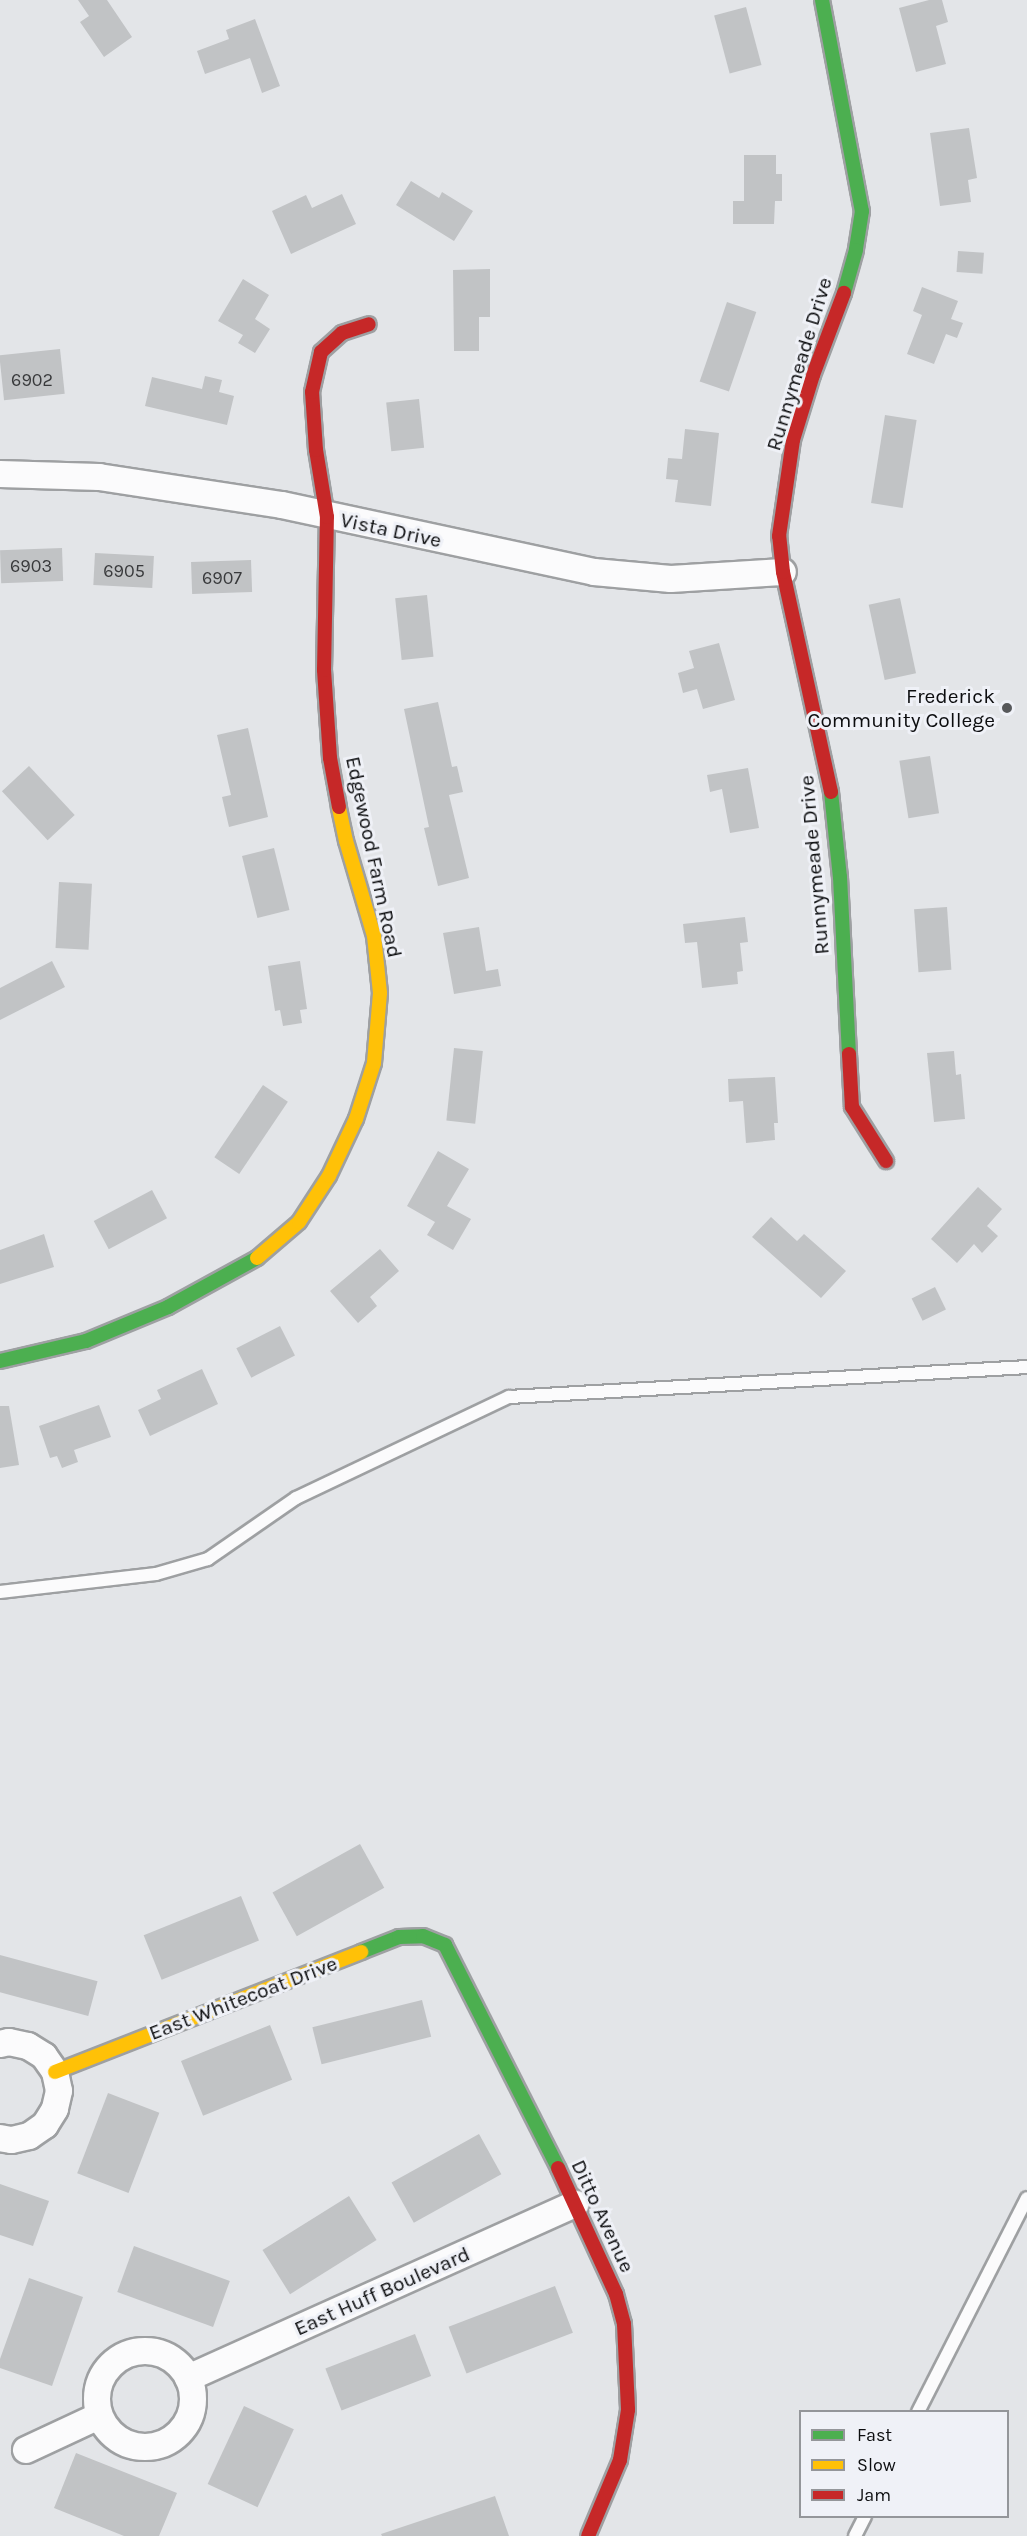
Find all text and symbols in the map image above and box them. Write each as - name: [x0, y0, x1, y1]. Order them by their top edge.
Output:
- street label: Runnymeade Drive: [761, 274, 837, 454]
- house number: 6902: [11, 369, 53, 391]
- street label: Vista Drive: [338, 507, 444, 553]
- house number: 6903: [10, 555, 52, 577]
- house number: 6905: [103, 560, 145, 582]
- house number: 6907: [202, 567, 242, 589]
- place label: Frederick Community College: [808, 683, 995, 733]
- marker: Frederick Community College: [1000, 701, 1014, 715]
- street label: Edgewood Farm Road: [340, 754, 408, 960]
- street label: Runnymeade Drive: [794, 774, 834, 956]
- street label: East Whitecoat Drive: [145, 1950, 341, 2046]
- street label: Ditto Avenue: [566, 2156, 640, 2276]
- street label: East Huff Boulevard: [290, 2241, 474, 2341]
- legend: [799, 2410, 1009, 2518]
- text: Fast: [857, 2424, 892, 2446]
- text: Slow: [857, 2454, 896, 2476]
- text: Jam: [857, 2484, 891, 2506]

